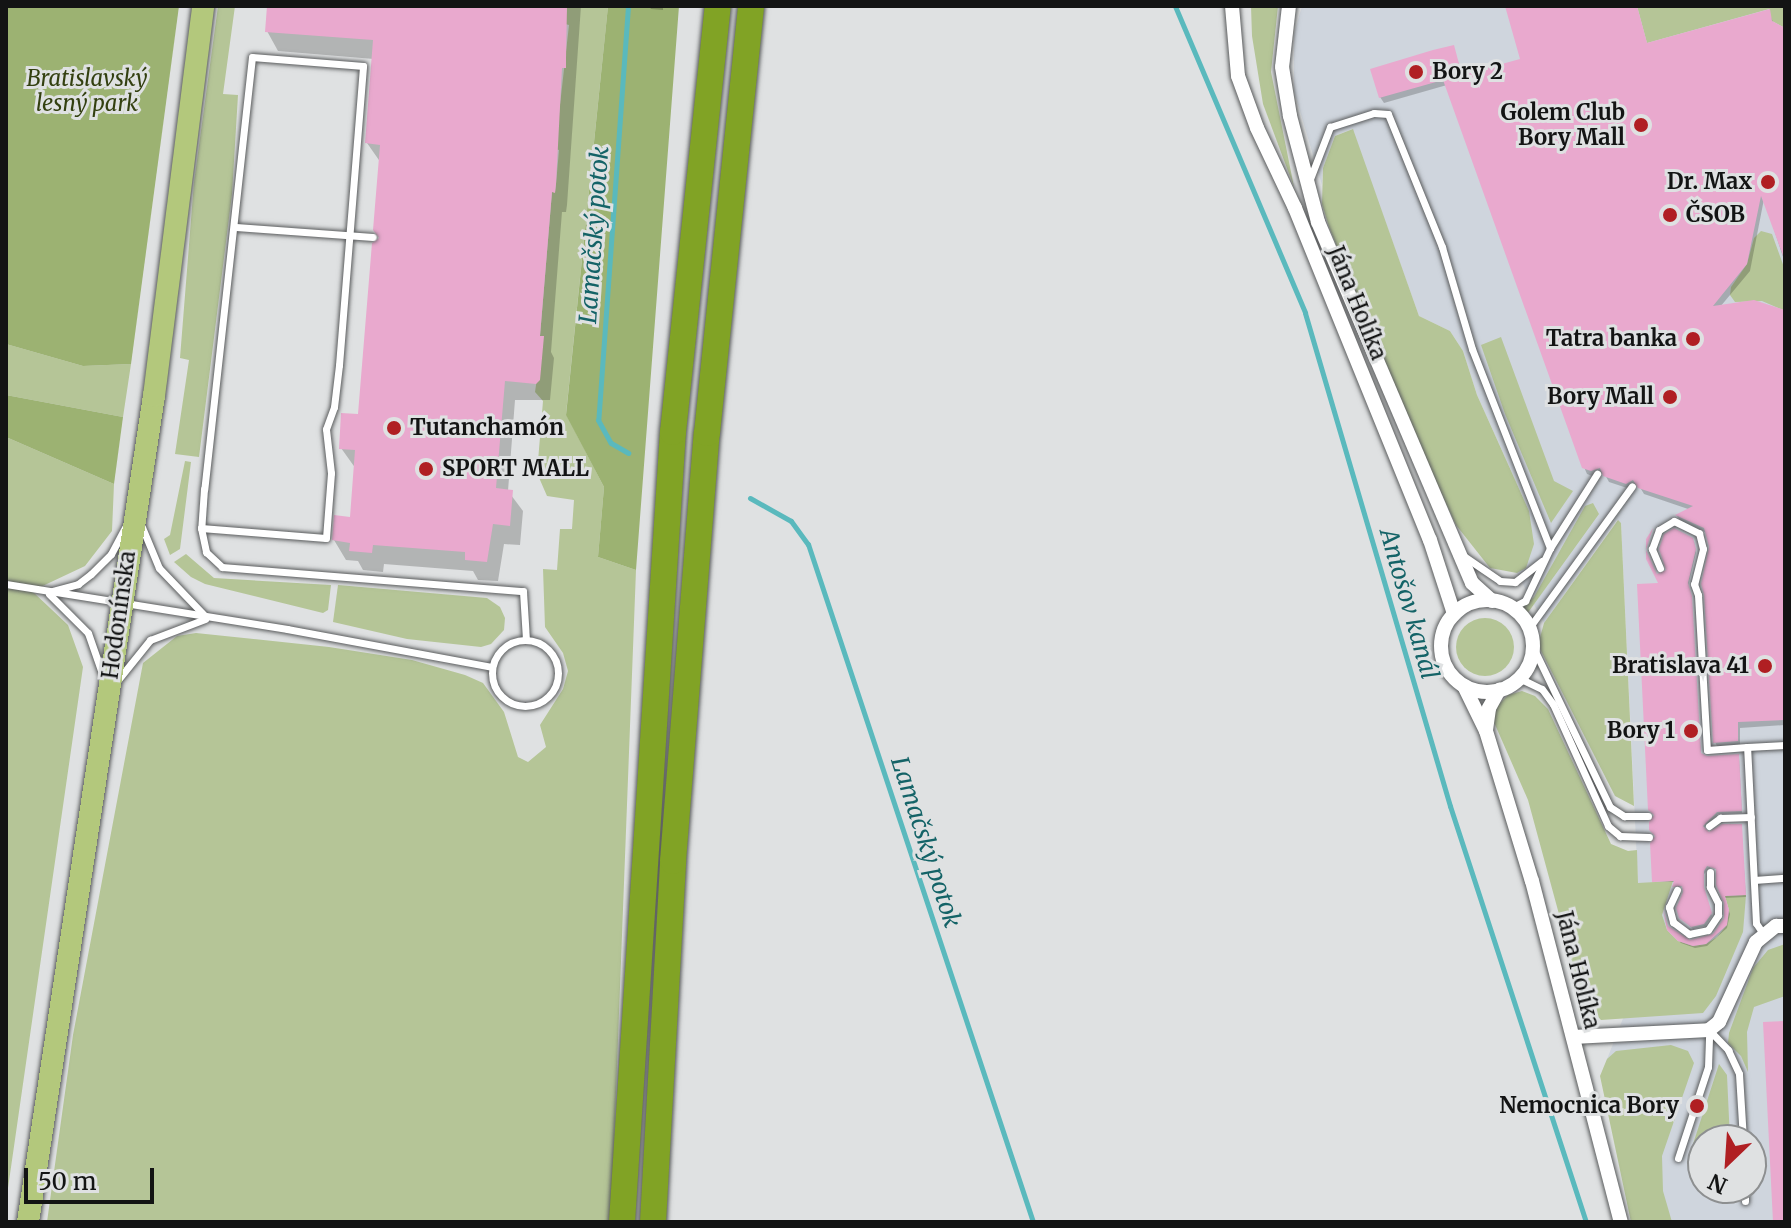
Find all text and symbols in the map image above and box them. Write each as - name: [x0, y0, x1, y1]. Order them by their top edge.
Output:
- place label: Bory 2: [1432, 59, 1503, 85]
- marker: Bory 2: [1407, 63, 1425, 81]
- park label: Bratislavský lesný park: [26, 65, 148, 116]
- place label: Golem Club Bory Mall: [1500, 99, 1625, 150]
- marker: Golem Club Bory Mall: [1632, 116, 1650, 134]
- water label: Lamačský potok: [573, 145, 615, 325]
- place label: Dr. Max: [1667, 169, 1752, 195]
- marker: Dr. Max: [1759, 173, 1777, 191]
- place label: ČSOB: [1686, 202, 1745, 228]
- marker: ČSOB: [1661, 206, 1679, 224]
- street label: Jána Holíka: [1322, 242, 1392, 364]
- place label: Tatra banka: [1546, 326, 1677, 352]
- marker: Tatra banka: [1684, 330, 1702, 348]
- place label: Bory Mall: [1547, 384, 1654, 410]
- marker: Bory Mall: [1661, 388, 1679, 406]
- place label: Tutanchamón: [410, 415, 564, 441]
- marker: Tutanchamón: [385, 419, 403, 437]
- place label: SPORT MALL: [442, 456, 589, 482]
- marker: SPORT MALL: [417, 460, 435, 478]
- water label: Antošov kanál: [1374, 525, 1444, 683]
- street label: Hodonínska: [97, 549, 141, 681]
- place label: Bratislava 41: [1612, 653, 1749, 679]
- marker: Bratislava 41: [1756, 657, 1774, 675]
- place label: Bory 1: [1607, 718, 1675, 744]
- marker: Bory 1: [1682, 722, 1700, 740]
- water label: Lamačský potok: [885, 753, 967, 931]
- street label: Jána Holíka: [1551, 908, 1605, 1032]
- place label: Nemocnica Bory: [1499, 1093, 1679, 1119]
- marker: Nemocnica Bory: [1686, 1095, 1708, 1117]
- north arrow: [1687, 1124, 1767, 1204]
- scale bar: [28, 1152, 158, 1202]
- text: 50 m: [38, 1166, 97, 1197]
- text: N: [1704, 1168, 1732, 1200]

